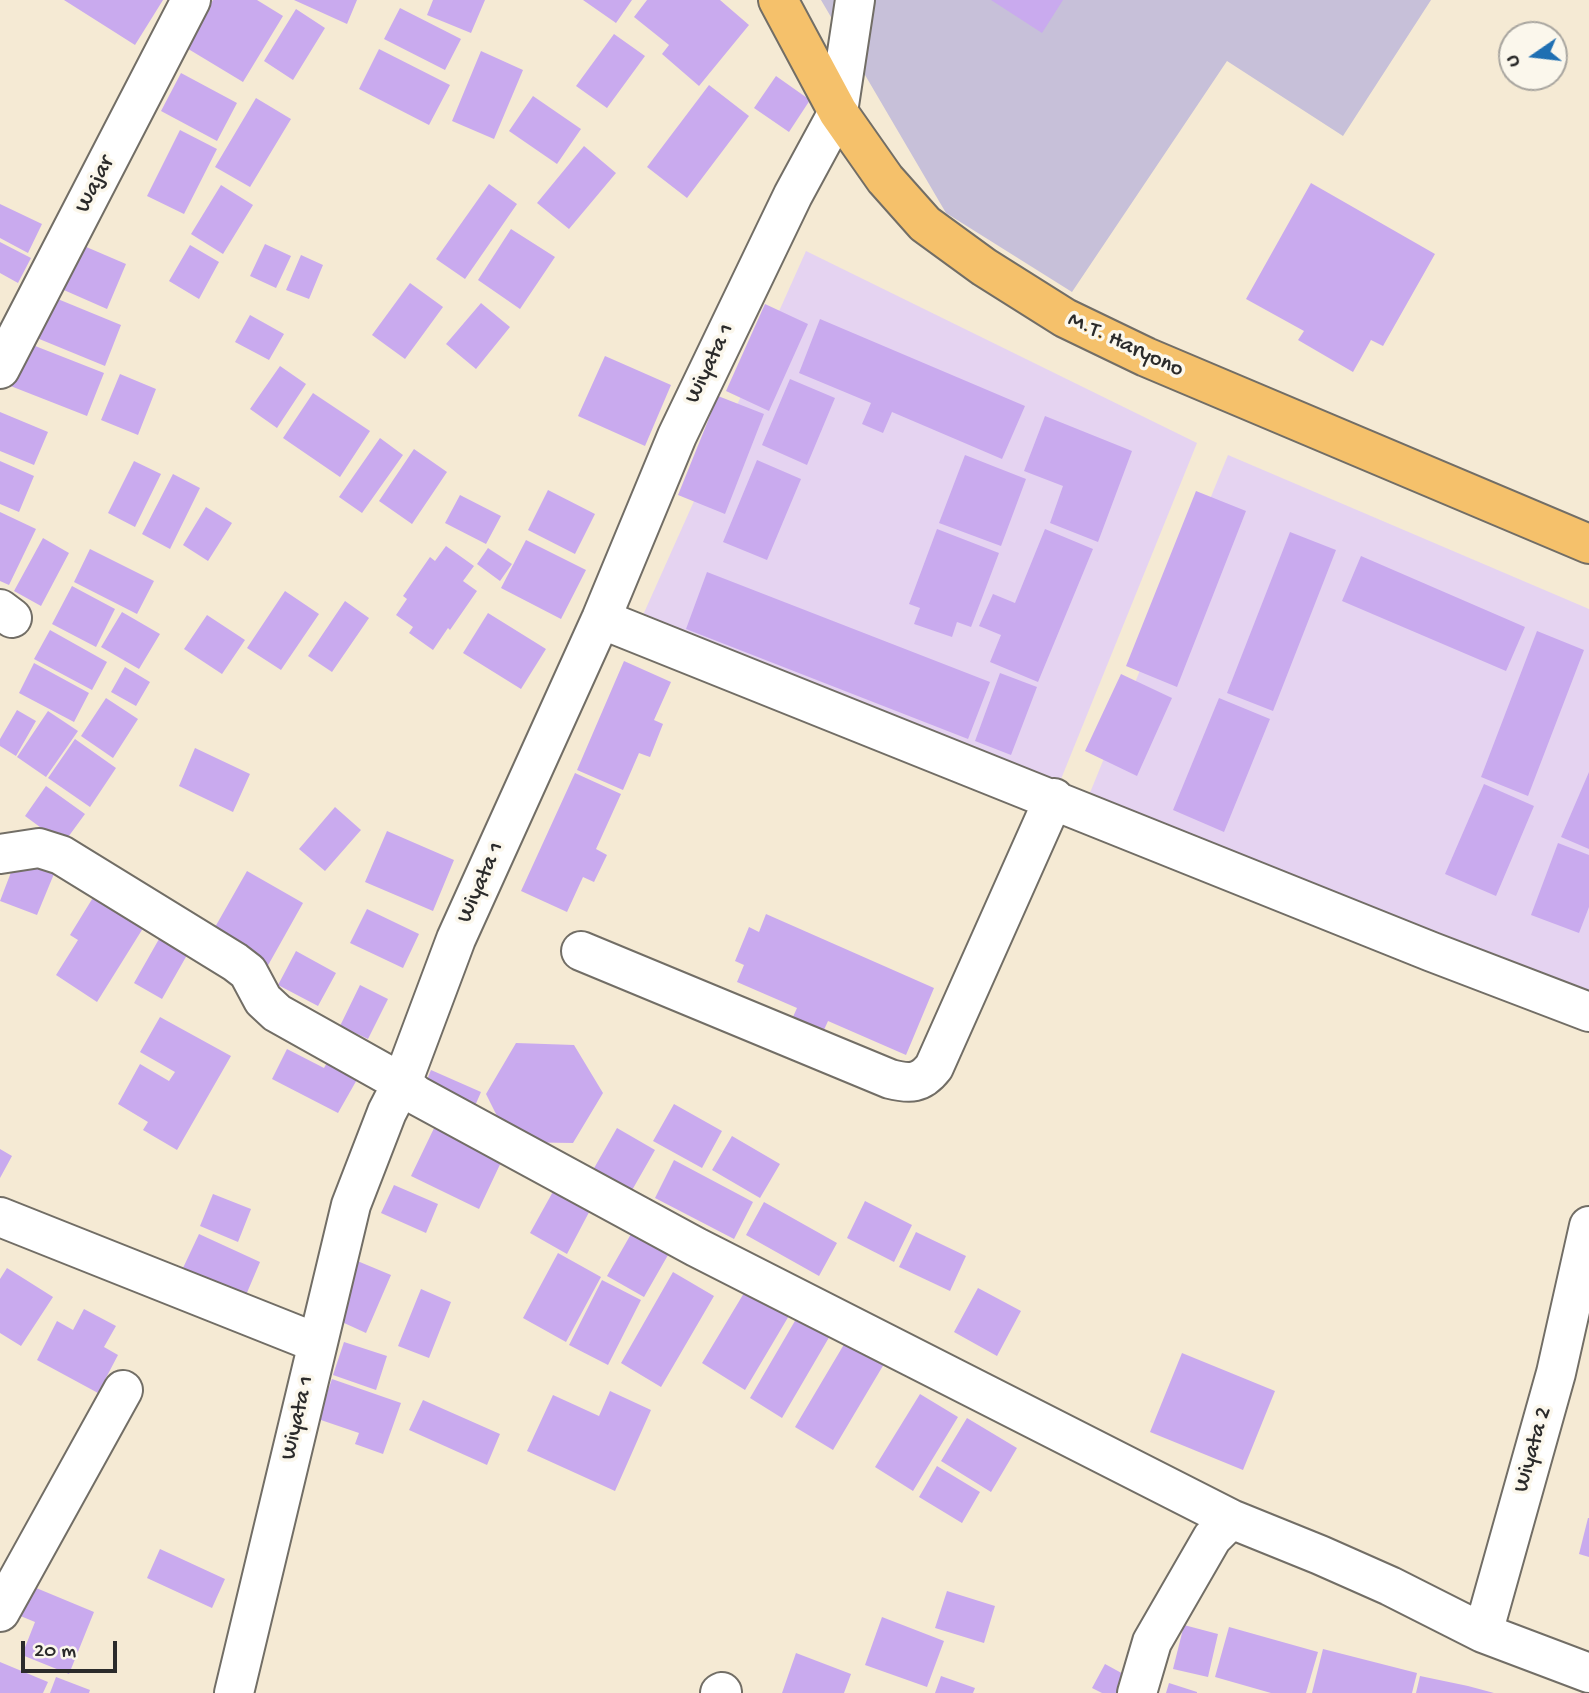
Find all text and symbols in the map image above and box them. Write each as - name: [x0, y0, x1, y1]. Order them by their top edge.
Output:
- north arrow: [1498, 21, 1568, 91]
- text: U: [1502, 53, 1527, 69]
- street label: Wajar: [70, 152, 122, 218]
- street label: M.T. Haryono: [1063, 307, 1187, 385]
- street label: Wiyata 1: [680, 320, 742, 408]
- street label: Wiyata 1: [452, 838, 512, 928]
- street label: Wiyata 1: [276, 1373, 322, 1463]
- street label: Wiyata 2: [1509, 1404, 1559, 1496]
- scale bar: [24, 1626, 121, 1670]
- text: 20 m: [34, 1640, 76, 1665]

